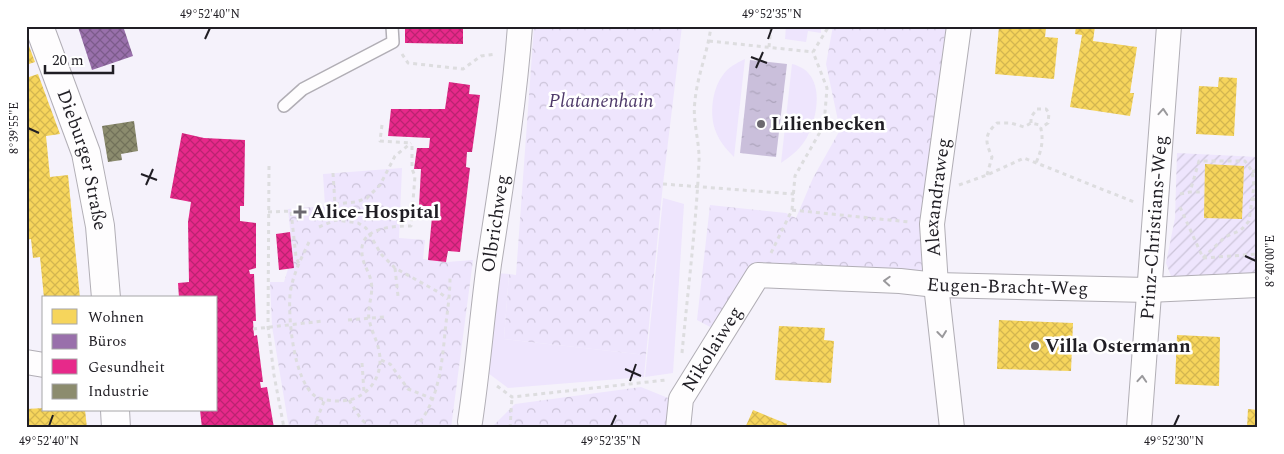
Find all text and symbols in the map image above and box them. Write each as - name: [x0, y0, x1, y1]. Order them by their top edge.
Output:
- text: 49°52'40"N: [180, 5, 240, 24]
- text: 49°52'35"N: [742, 5, 802, 24]
- scale bar: [45, 42, 112, 74]
- text: 20 m: [52, 49, 84, 72]
- street label: Dieburger Straße: [49, 85, 115, 233]
- park label: Platanenhain: [548, 87, 654, 116]
- text: 8°39'55"E: [5, 102, 24, 154]
- one-way arrow: [1157, 108, 1168, 116]
- place label: Lilienbecken: [771, 110, 886, 139]
- marker: Lilienbecken: [755, 118, 767, 130]
- street label: Prinz-Christians-Weg: [1133, 134, 1175, 321]
- street label: Alexandraweg: [917, 136, 958, 258]
- street label: Olbrichweg: [473, 173, 517, 274]
- place label: Alice-Hospital: [311, 198, 439, 227]
- marker: Alice-Hospital: [293, 205, 307, 219]
- text: 8°40'00"E: [1261, 235, 1280, 287]
- street label: Eugen-Bracht-Weg: [925, 270, 1088, 303]
- one-way arrow: [883, 275, 891, 286]
- legend: [42, 296, 218, 412]
- street label: Nikolaiweg: [674, 300, 750, 398]
- text: Wohnen: [88, 306, 144, 329]
- text: Büros: [88, 330, 127, 353]
- one-way arrow: [936, 330, 947, 338]
- place label: Villa Ostermann: [1045, 332, 1191, 361]
- marker: Villa Ostermann: [1029, 340, 1041, 352]
- text: Gesundheit: [88, 356, 165, 379]
- one-way arrow: [1137, 375, 1148, 383]
- text: Industrie: [88, 380, 149, 403]
- text: 49°52'40"N: [19, 432, 79, 451]
- text: 49°52'35"N: [581, 432, 641, 451]
- text: 49°52'30"N: [1144, 432, 1204, 451]

